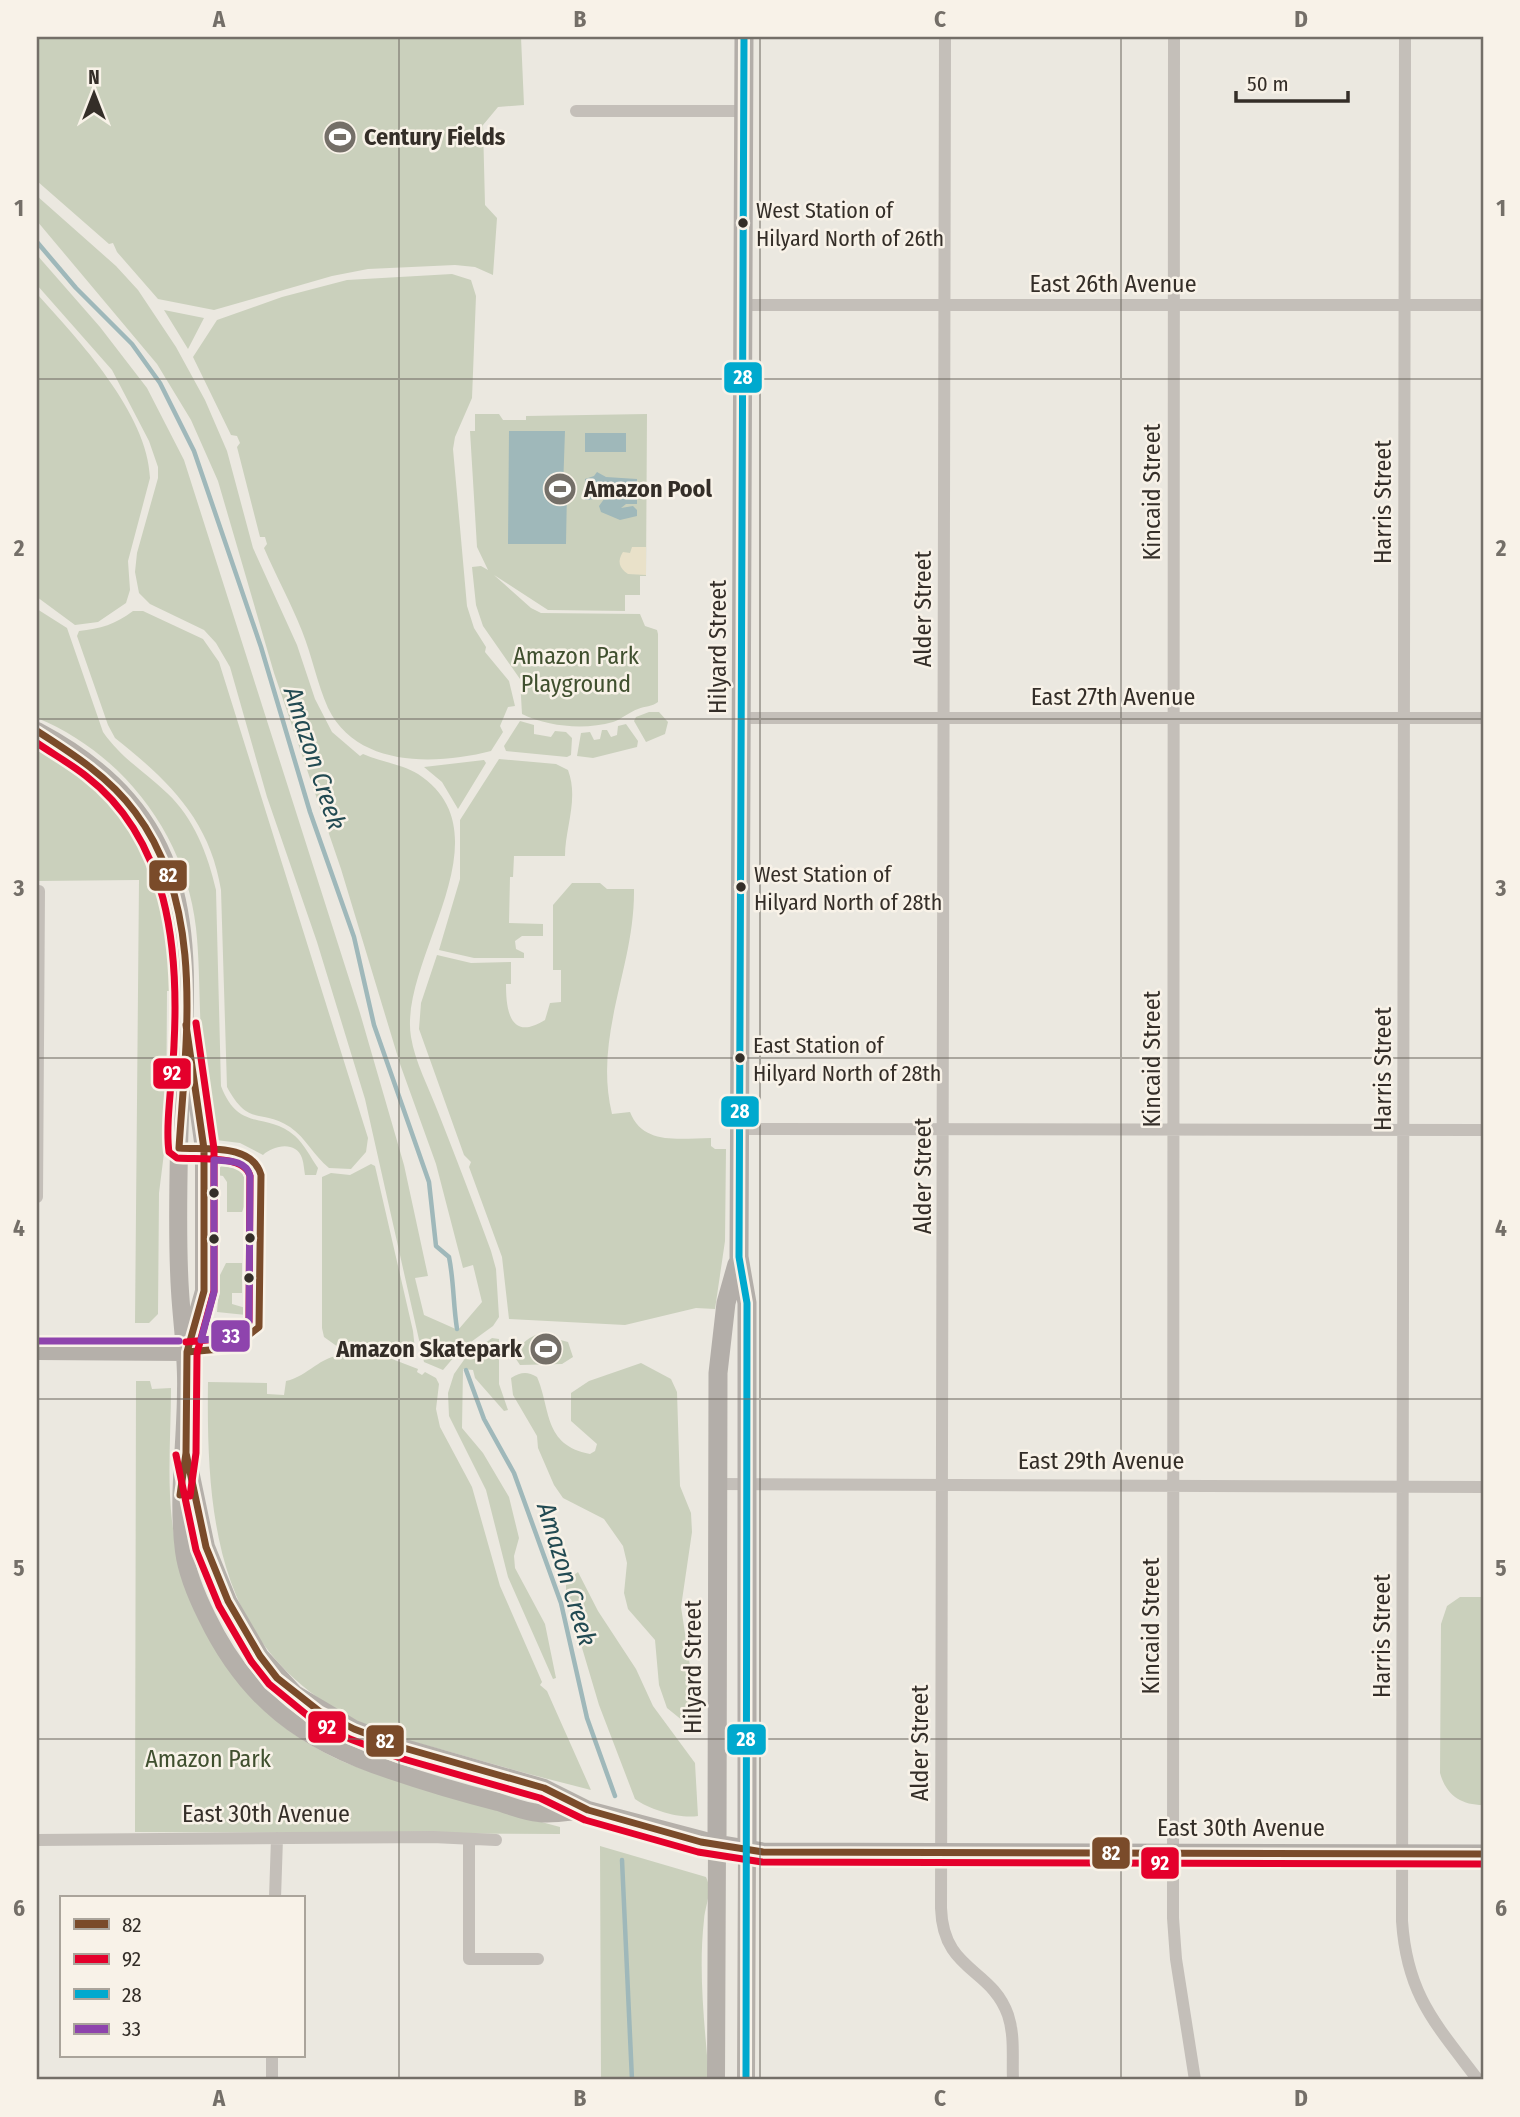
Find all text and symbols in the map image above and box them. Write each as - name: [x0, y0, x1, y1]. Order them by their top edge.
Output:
- text: A: [212, 5, 226, 33]
- text: B: [574, 5, 587, 33]
- text: C: [934, 5, 946, 33]
- text: D: [1294, 5, 1308, 33]
- north arrow: [60, 60, 130, 130]
- scale bar: [1236, 60, 1348, 104]
- text: N: [88, 66, 100, 89]
- text: 50 m: [1247, 71, 1289, 97]
- sports icon: Century Fields: [321, 118, 359, 156]
- place label: Century Fields: [364, 123, 506, 151]
- text: 1: [14, 194, 24, 222]
- text: 1: [1496, 194, 1506, 222]
- place label: West Station of Hilyard North of 26th: [756, 197, 944, 252]
- marker: West Station of Hilyard North of 26th: [736, 216, 750, 230]
- street label: East 26th Avenue: [1029, 270, 1197, 298]
- line badge: 28: [723, 361, 763, 394]
- text: 28: [733, 366, 752, 389]
- street label: Kincaid Street: [1138, 423, 1166, 560]
- street label: Harris Street: [1369, 440, 1397, 564]
- sports icon: Amazon Pool: [541, 470, 579, 508]
- place label: Amazon Pool: [583, 475, 712, 503]
- text: 2: [13, 534, 25, 562]
- text: 2: [1495, 534, 1507, 562]
- street label: Alder Street: [909, 551, 937, 667]
- street label: Hilyard Street: [704, 580, 732, 714]
- park label: Amazon Park Playground: [513, 642, 640, 698]
- water label: Amazon Creek: [277, 682, 352, 834]
- street label: East 27th Avenue: [1031, 683, 1195, 711]
- line badge: 82: [148, 859, 188, 892]
- place label: West Station of Hilyard North of 28th: [754, 861, 942, 916]
- text: 82: [159, 864, 178, 887]
- text: 3: [13, 874, 25, 902]
- text: 3: [1495, 874, 1507, 902]
- marker: West Station of Hilyard North of 28th: [734, 880, 748, 894]
- street label: Kincaid Street: [1138, 990, 1166, 1127]
- street label: Harris Street: [1369, 1007, 1397, 1131]
- place label: East Station of Hilyard North of 28th: [753, 1032, 941, 1087]
- marker: East Station of Hilyard North of 28th: [733, 1051, 747, 1065]
- line badge: 92: [152, 1057, 192, 1090]
- text: 92: [163, 1062, 181, 1085]
- line badge: 28: [720, 1095, 760, 1128]
- text: 28: [730, 1100, 749, 1123]
- street label: Alder Street: [909, 1118, 937, 1234]
- unlabelled marker: [207, 1186, 221, 1200]
- text: 4: [13, 1214, 25, 1242]
- text: 4: [1495, 1214, 1507, 1242]
- unlabelled marker: [243, 1231, 257, 1245]
- unlabelled marker: [207, 1232, 221, 1246]
- unlabelled marker: [242, 1271, 256, 1285]
- line badge: 33: [210, 1319, 251, 1353]
- text: 33: [221, 1325, 240, 1348]
- sports icon: Amazon Skatepark: [527, 1330, 565, 1368]
- place label: Amazon Skatepark: [335, 1335, 523, 1363]
- street label: East 29th Avenue: [1018, 1447, 1184, 1475]
- water label: Amazon Creek: [530, 1498, 603, 1650]
- text: 5: [13, 1554, 25, 1582]
- text: 5: [1495, 1554, 1507, 1582]
- street label: Kincaid Street: [1137, 1557, 1165, 1694]
- street label: Harris Street: [1368, 1574, 1396, 1698]
- street label: Hilyard Street: [679, 1600, 707, 1734]
- street label: Alder Street: [906, 1685, 934, 1801]
- line badge: 92: [307, 1710, 347, 1744]
- text: 92: [318, 1716, 336, 1739]
- line badge: 28: [726, 1723, 767, 1756]
- line badge: 82: [365, 1724, 405, 1758]
- text: 28: [736, 1728, 755, 1751]
- text: 82: [376, 1730, 395, 1753]
- park label: Amazon Park: [145, 1745, 272, 1773]
- street label: East 30th Avenue: [182, 1800, 350, 1828]
- street label: East 30th Avenue: [1157, 1814, 1325, 1842]
- line badge: 82: [1091, 1836, 1131, 1870]
- text: 82: [1102, 1842, 1121, 1865]
- line badge: 92: [1140, 1846, 1180, 1880]
- text: 92: [1151, 1852, 1169, 1875]
- text: 6: [13, 1894, 25, 1922]
- text: 6: [1495, 1894, 1507, 1922]
- legend: [60, 1896, 304, 2058]
- text: 82: [122, 1912, 142, 1938]
- text: 92: [122, 1946, 141, 1972]
- text: 28: [122, 1982, 142, 2008]
- text: 33: [122, 2016, 141, 2042]
- text: A: [212, 2084, 226, 2112]
- text: B: [574, 2084, 587, 2112]
- text: C: [934, 2084, 946, 2112]
- text: D: [1294, 2084, 1308, 2112]

